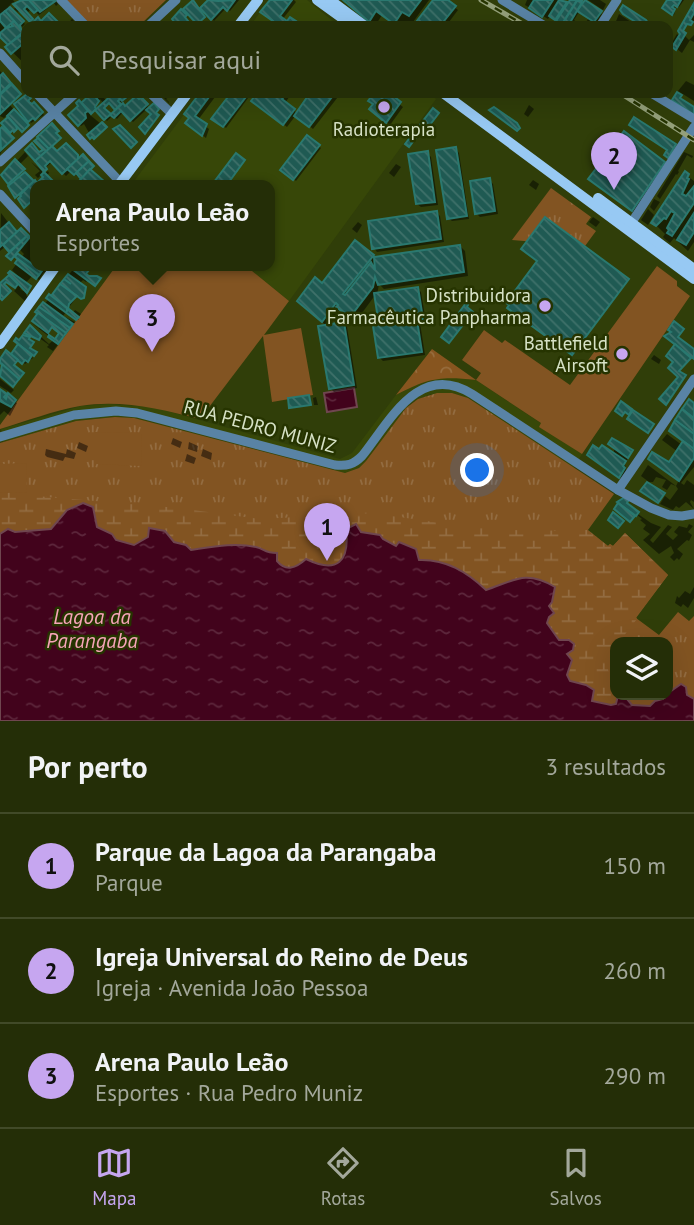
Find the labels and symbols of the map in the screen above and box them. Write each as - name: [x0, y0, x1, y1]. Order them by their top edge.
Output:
- marker: Radioterapia: [376, 99, 392, 115]
- place label: Radioterapia: [333, 117, 435, 141]
- pin: 2: [591, 132, 637, 190]
- place label: Distribuidora Farmacêutica Panpharma: [327, 283, 531, 329]
- pin: 3: [129, 294, 175, 352]
- marker: Distribuidora Farmacêutica Panpharma: [537, 298, 553, 314]
- place label: Battlefield Airsoft: [524, 331, 609, 377]
- marker: Battlefield Airsoft: [614, 346, 630, 362]
- street label: RUA PEDRO MUNIZ: [181, 394, 339, 458]
- your location: [460, 453, 494, 487]
- pin: 1: [304, 503, 350, 561]
- water label: Lagoa da Parangaba: [46, 603, 138, 654]

